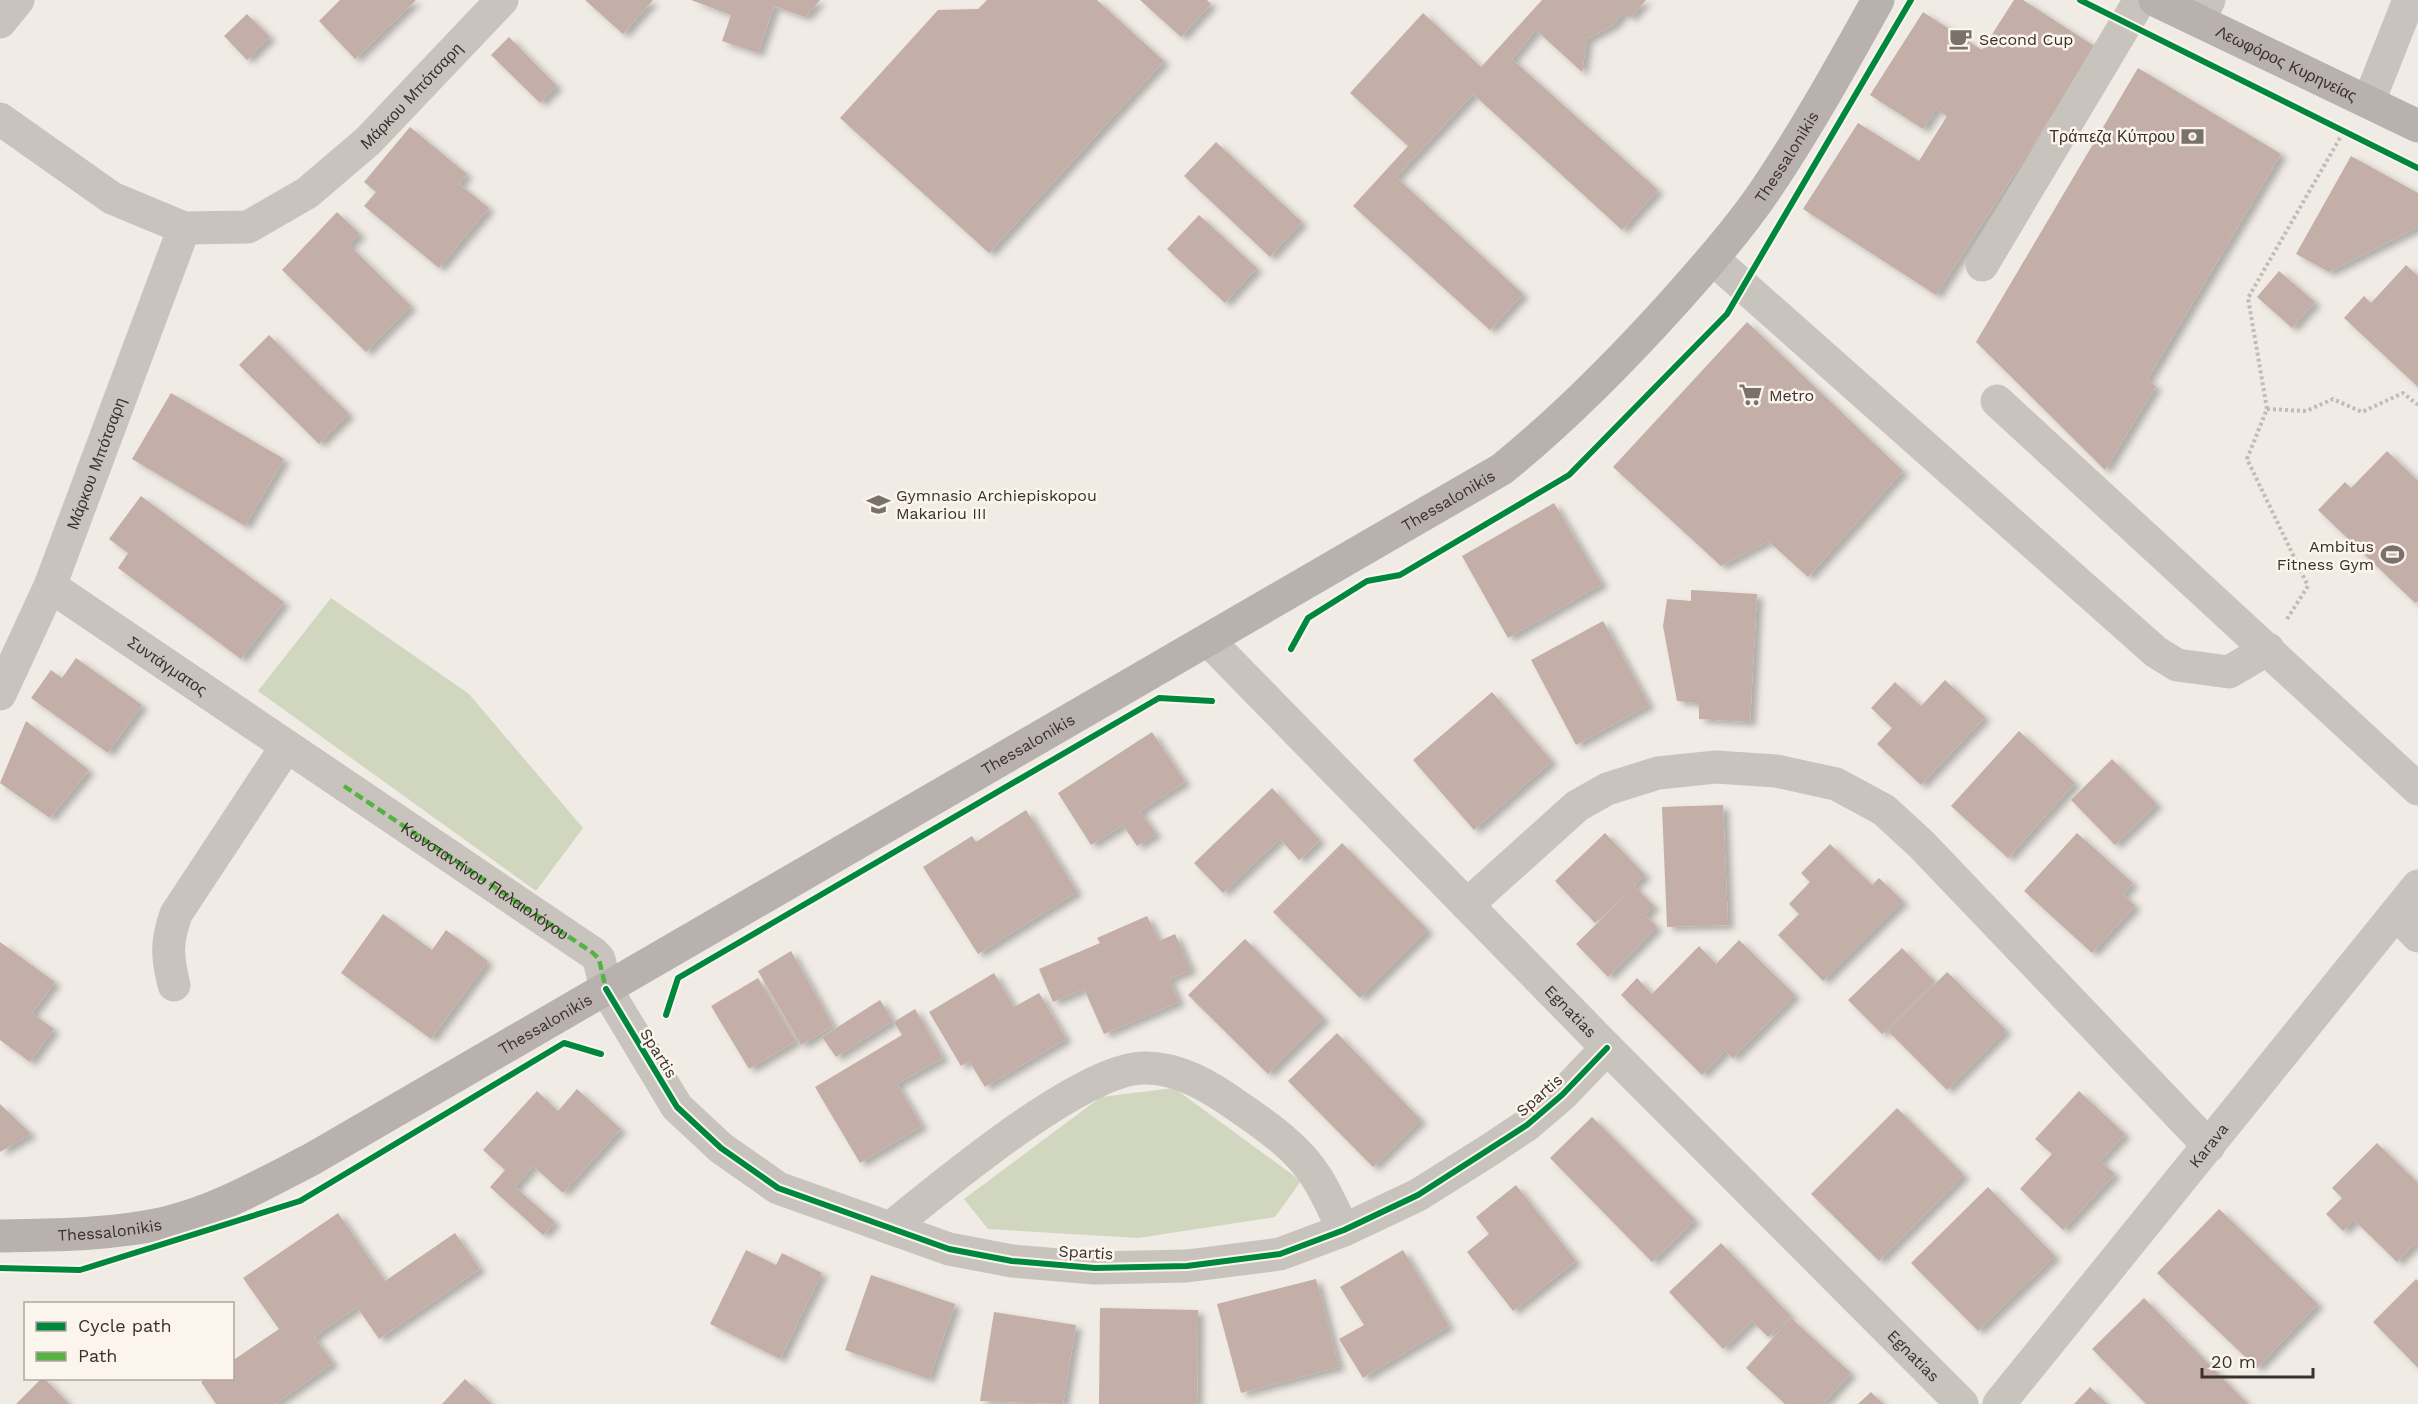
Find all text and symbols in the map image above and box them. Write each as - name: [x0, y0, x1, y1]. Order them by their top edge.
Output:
- street label: Λεωφόρος Κυρηνείας: [2213, 22, 2360, 105]
- cafe icon: Second Cup: [1948, 26, 1974, 52]
- place label: Second Cup: [1979, 30, 2073, 49]
- street label: Μάρκου Μπότσαρη: [357, 39, 467, 153]
- street label: Thessalonikis: [1750, 108, 1823, 207]
- bank icon: Τράπεζα Κύπρου: [2180, 123, 2206, 149]
- place label: Τράπεζα Κύπρου: [2049, 127, 2175, 146]
- supermarket icon: Metro: [1738, 382, 1764, 408]
- place label: Metro: [1769, 386, 1814, 405]
- street label: Μάρκου Μπότσαρη: [63, 395, 130, 532]
- street label: Thessalonikis: [1398, 466, 1499, 535]
- place label: Gymnasio Archiepiskopou Makariou III: [896, 486, 1097, 523]
- school or university icon: Gymnasio Archiepiskopou Makariou III: [865, 491, 891, 517]
- place label: Ambitus Fitness Gym: [2277, 537, 2374, 574]
- sports icon: Ambitus Fitness Gym: [2379, 542, 2405, 568]
- street label: Συντάγματος: [124, 632, 211, 700]
- street label: Thessalonikis: [978, 710, 1078, 779]
- street label: Κωνσταντίνου Παλαιολόγου: [398, 818, 572, 944]
- street label: Egnatias: [1541, 981, 1600, 1042]
- street label: Thessalonikis: [495, 990, 595, 1059]
- street label: Spartis: [636, 1025, 681, 1082]
- street label: Spartis: [1512, 1070, 1566, 1120]
- street label: Karava: [2185, 1119, 2232, 1171]
- street label: Thessalonikis: [57, 1215, 164, 1245]
- street label: Spartis: [1058, 1242, 1114, 1263]
- legend: [24, 1302, 234, 1380]
- text: Cycle path: [78, 1315, 172, 1336]
- street label: Egnatias: [1883, 1326, 1943, 1386]
- scale bar: [2202, 1341, 2313, 1379]
- text: Path: [78, 1345, 118, 1366]
- text: 20 m: [2211, 1351, 2256, 1372]

